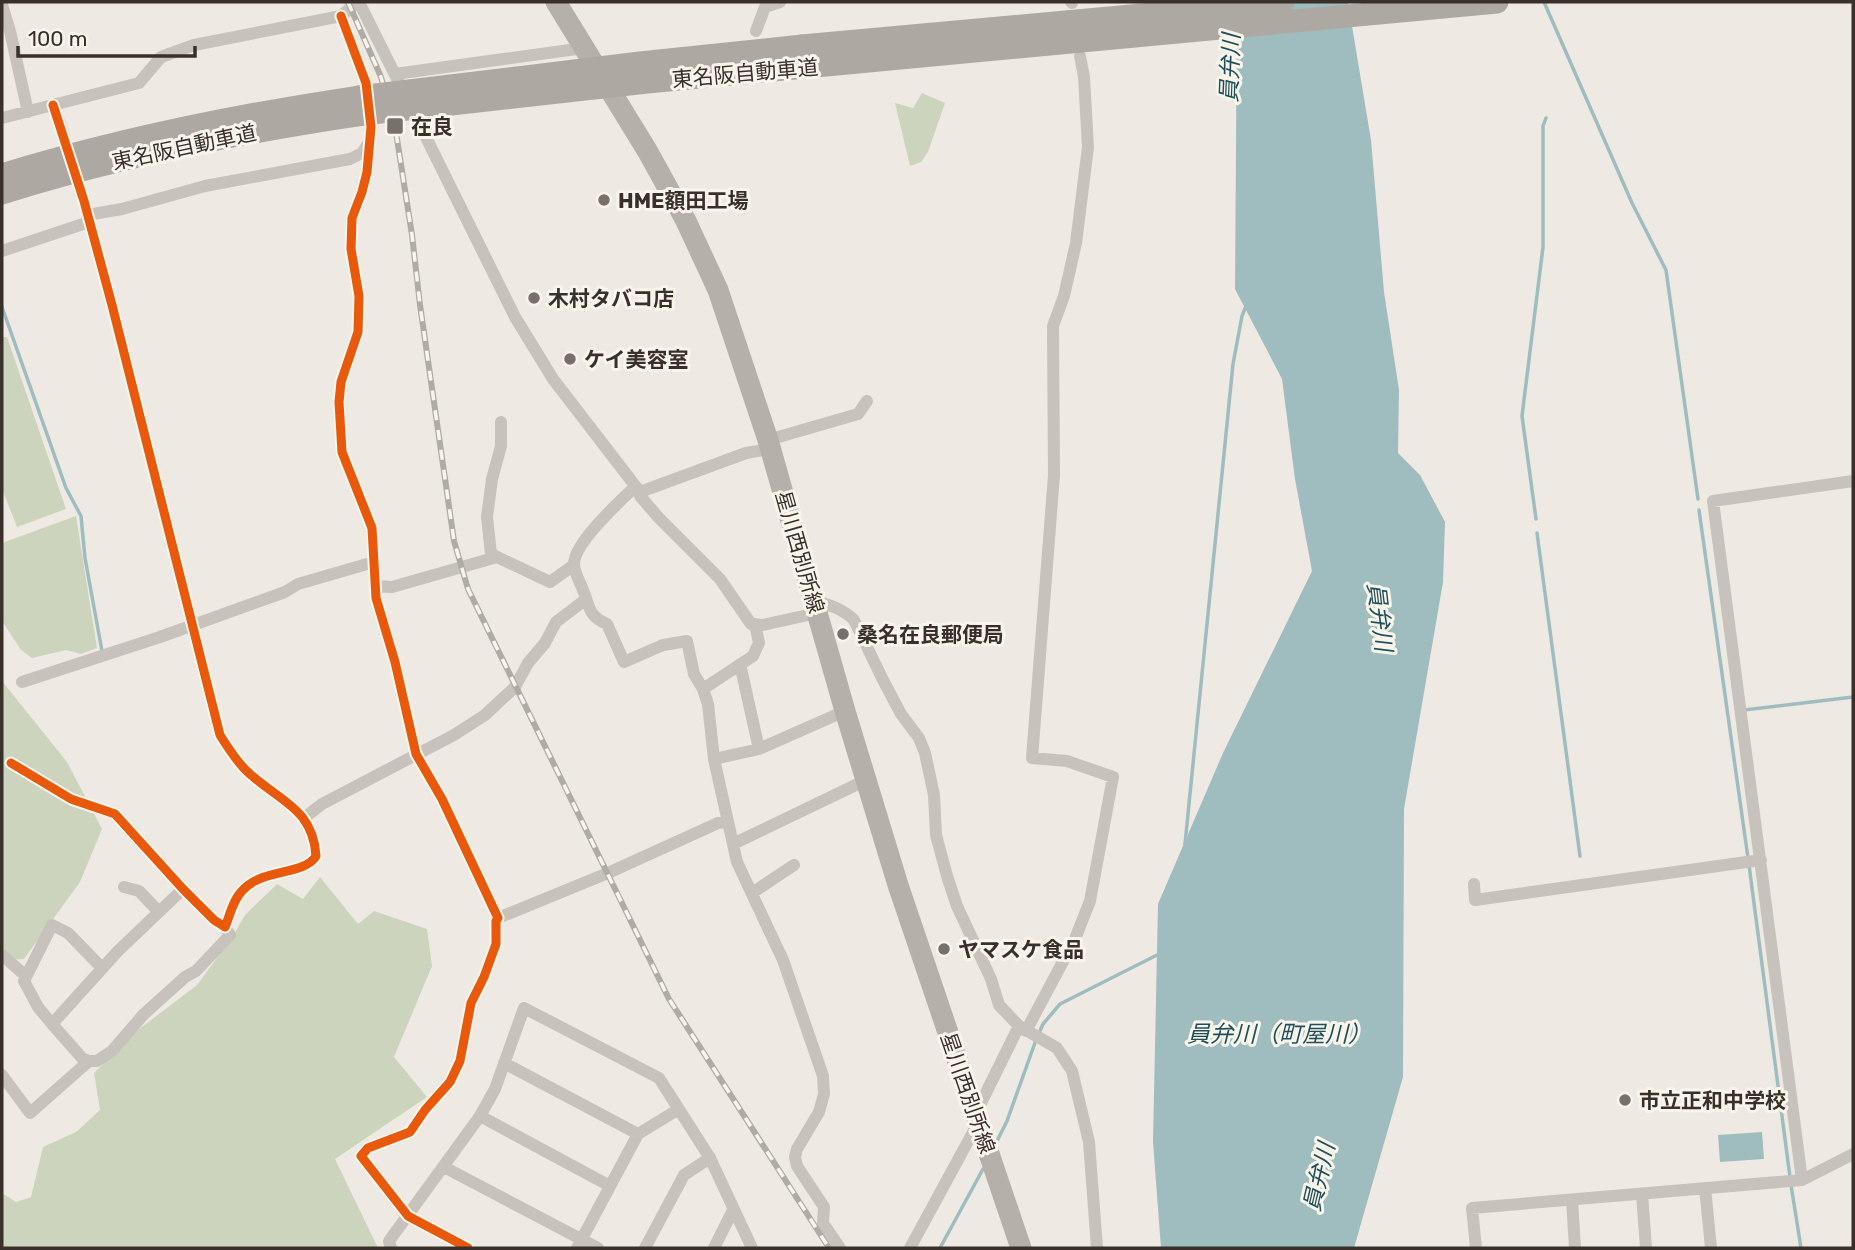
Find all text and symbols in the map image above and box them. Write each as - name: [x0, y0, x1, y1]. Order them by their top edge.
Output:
- scale bar: [18, 14, 194, 58]
- text: 100 m: [28, 26, 87, 51]
- water label: 員弁川: [1215, 30, 1245, 103]
- street label: 東名阪自動車道: [671, 54, 819, 92]
- place label: 在良: [411, 114, 453, 139]
- marker: 在良: [385, 116, 405, 136]
- street label: 東名阪自動車道: [110, 119, 258, 175]
- place label: HME額田工場: [618, 188, 748, 213]
- marker: HME額田工場: [596, 192, 612, 208]
- place label: 木村タバコ店: [548, 286, 674, 311]
- marker: 木村タバコ店: [526, 290, 542, 306]
- place label: ケイ美容室: [584, 347, 689, 372]
- marker: ケイ美容室: [562, 351, 578, 367]
- street label: 星川西別所線: [771, 488, 829, 616]
- water label: 員弁川: [1362, 581, 1398, 656]
- place label: 桑名在良郵便局: [857, 622, 1004, 647]
- marker: 桑名在良郵便局: [835, 626, 851, 642]
- place label: ヤマスケ食品: [958, 937, 1084, 962]
- marker: ヤマスケ食品: [936, 941, 952, 957]
- water label: 員弁川（町屋川）: [1187, 1020, 1371, 1048]
- street label: 星川西別所線: [936, 1029, 1000, 1157]
- place label: 市立正和中学校: [1639, 1088, 1786, 1113]
- marker: 市立正和中学校: [1617, 1092, 1633, 1108]
- water label: 員弁川: [1298, 1137, 1341, 1214]

